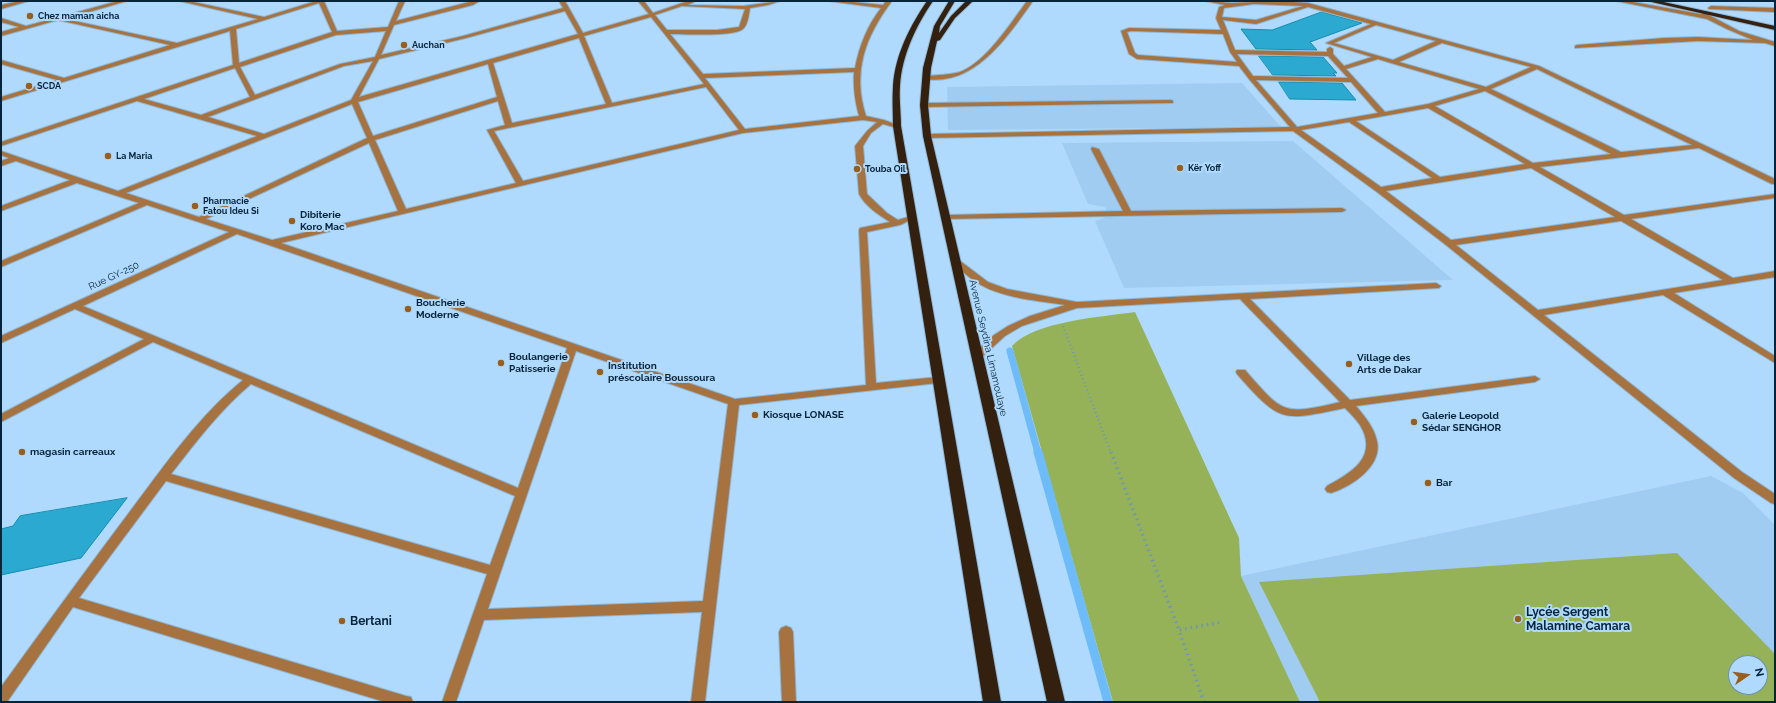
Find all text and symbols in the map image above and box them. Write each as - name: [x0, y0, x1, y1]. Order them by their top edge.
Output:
- marker: Chez maman aicha: [25, 11, 35, 21]
- place label: Chez maman aicha: [38, 11, 119, 21]
- marker: Auchan: [399, 40, 409, 50]
- place label: Auchan: [412, 40, 445, 50]
- marker: SCDA: [24, 81, 34, 91]
- place label: SCDA: [37, 81, 61, 91]
- marker: La Maria: [103, 151, 113, 161]
- place label: La Maria: [116, 151, 152, 161]
- marker: Kër Yoff: [1175, 163, 1185, 173]
- place label: Kër Yoff: [1188, 163, 1221, 173]
- marker: Touba Oil: [852, 164, 862, 174]
- place label: Touba Oil: [865, 164, 906, 174]
- place label: Pharmacie Fatou Ideu Si: [203, 196, 259, 217]
- marker: Pharmacie Fatou Ideu Si: [190, 201, 200, 211]
- place label: Dibiterie Koro Mac: [300, 209, 345, 232]
- marker: Dibiterie Koro Mac: [287, 216, 297, 226]
- street label: Rue GY-250: [87, 259, 141, 293]
- street label: Avenue Seydina Limamoulaye: [966, 279, 1010, 417]
- place label: Boucherie Moderne: [416, 297, 465, 320]
- marker: Boucherie Moderne: [403, 304, 413, 314]
- place label: Boulangerie Patisserie: [509, 351, 568, 374]
- place label: Village des Arts de Dakar: [1357, 352, 1422, 376]
- marker: Boulangerie Patisserie: [496, 358, 506, 368]
- marker: Village des Arts de Dakar: [1344, 359, 1354, 369]
- place label: Institution préscolaire Boussoura: [608, 360, 715, 384]
- marker: Institution préscolaire Boussoura: [595, 367, 605, 377]
- place label: Kiosque LONASE: [763, 409, 844, 421]
- marker: Kiosque LONASE: [750, 410, 760, 420]
- place label: Galerie Leopold Sédar SENGHOR: [1422, 410, 1501, 434]
- marker: Galerie Leopold Sédar SENGHOR: [1409, 417, 1419, 427]
- place label: magasin carreaux: [30, 446, 115, 458]
- marker: magasin carreaux: [17, 447, 27, 457]
- place label: Bar: [1436, 477, 1452, 489]
- marker: Bar: [1423, 478, 1433, 488]
- place label: Lycée Sergent Malamine Camara: [1526, 605, 1630, 633]
- place label: Bertani: [350, 614, 392, 628]
- marker: Lycée Sergent Malamine Camara: [1513, 614, 1523, 624]
- marker: Bertani: [337, 616, 347, 626]
- north arrow: [1728, 655, 1768, 695]
- text: N: [1752, 667, 1766, 678]

